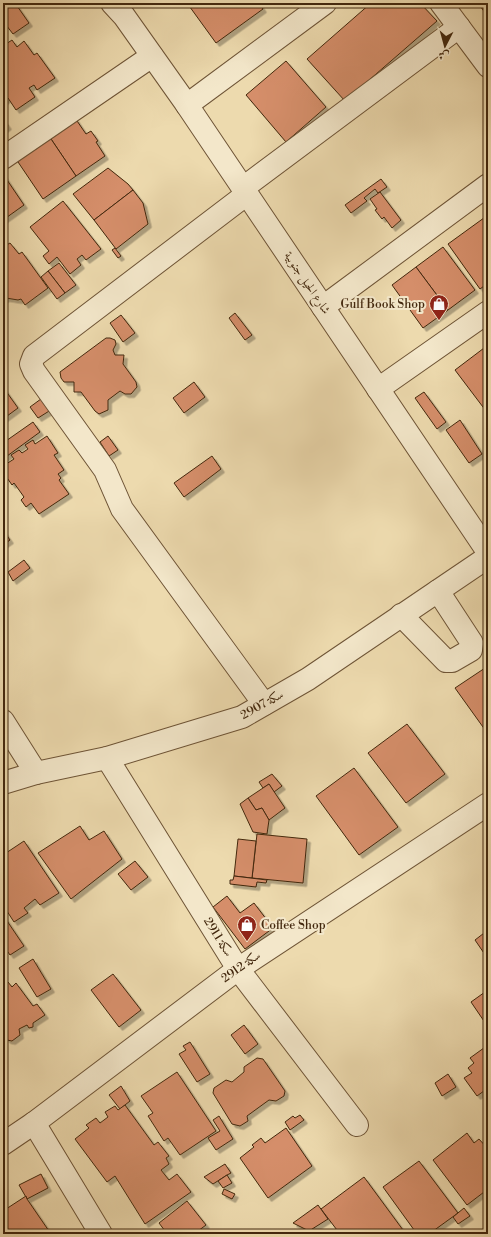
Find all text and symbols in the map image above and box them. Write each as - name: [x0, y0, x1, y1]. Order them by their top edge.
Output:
- north arrow: [425, 26, 465, 66]
- text: ش: [438, 47, 450, 62]
- street label: شارع الحيل جنوبية: [278, 249, 333, 319]
- shop icon: Gulf Book Shop: [428, 293, 450, 321]
- place label: Gulf Book Shop: [341, 297, 425, 312]
- street label: سكة 2907: [238, 687, 286, 723]
- shop icon: Coffee Shop: [236, 914, 258, 942]
- street label: سكة 2911: [200, 915, 236, 960]
- place label: Coffee Shop: [261, 918, 326, 933]
- street label: سكة 2912: [218, 948, 264, 986]

